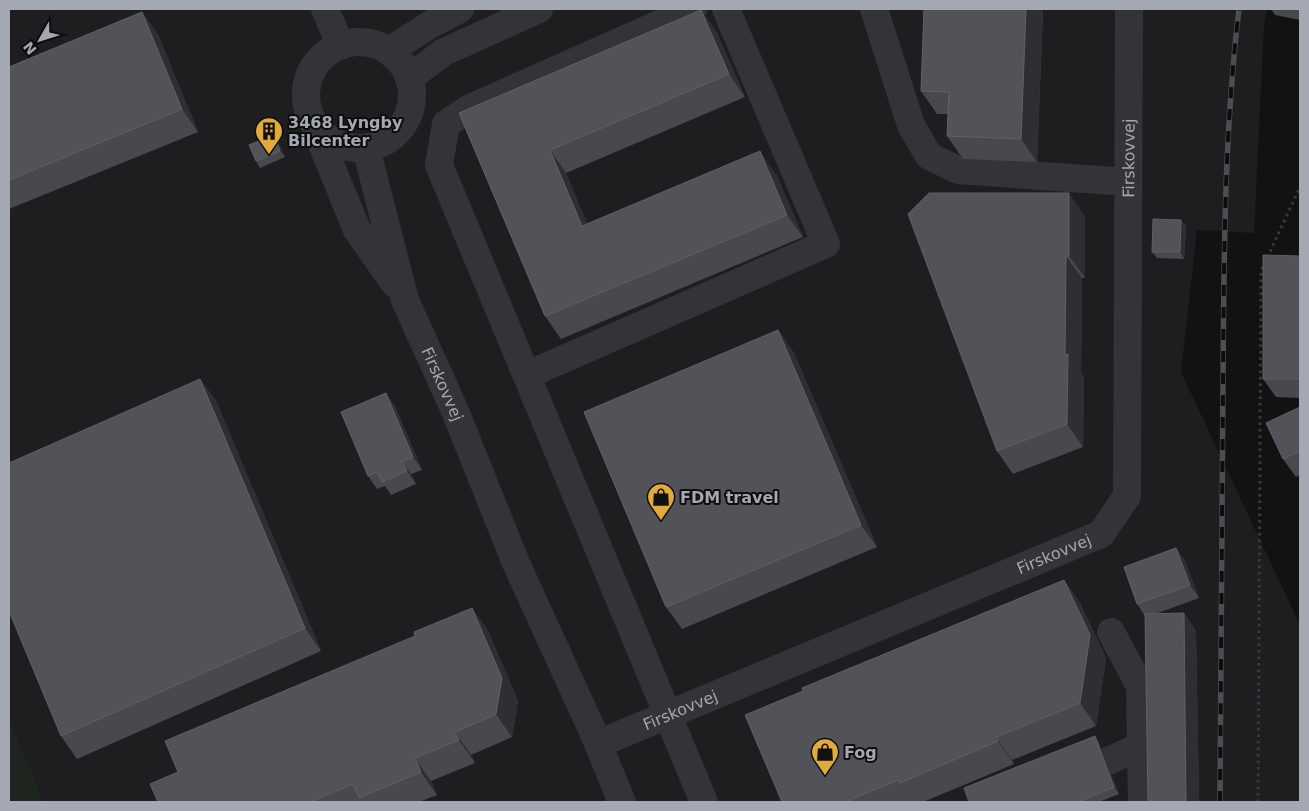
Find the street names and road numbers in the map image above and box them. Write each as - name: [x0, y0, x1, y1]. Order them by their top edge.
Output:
- street label: Firskovvej: [1119, 119, 1139, 198]
- street label: Firskovvej: [417, 344, 467, 424]
- street label: Firskovvej: [1014, 530, 1094, 578]
- street label: Firskovvej: [640, 686, 721, 734]

